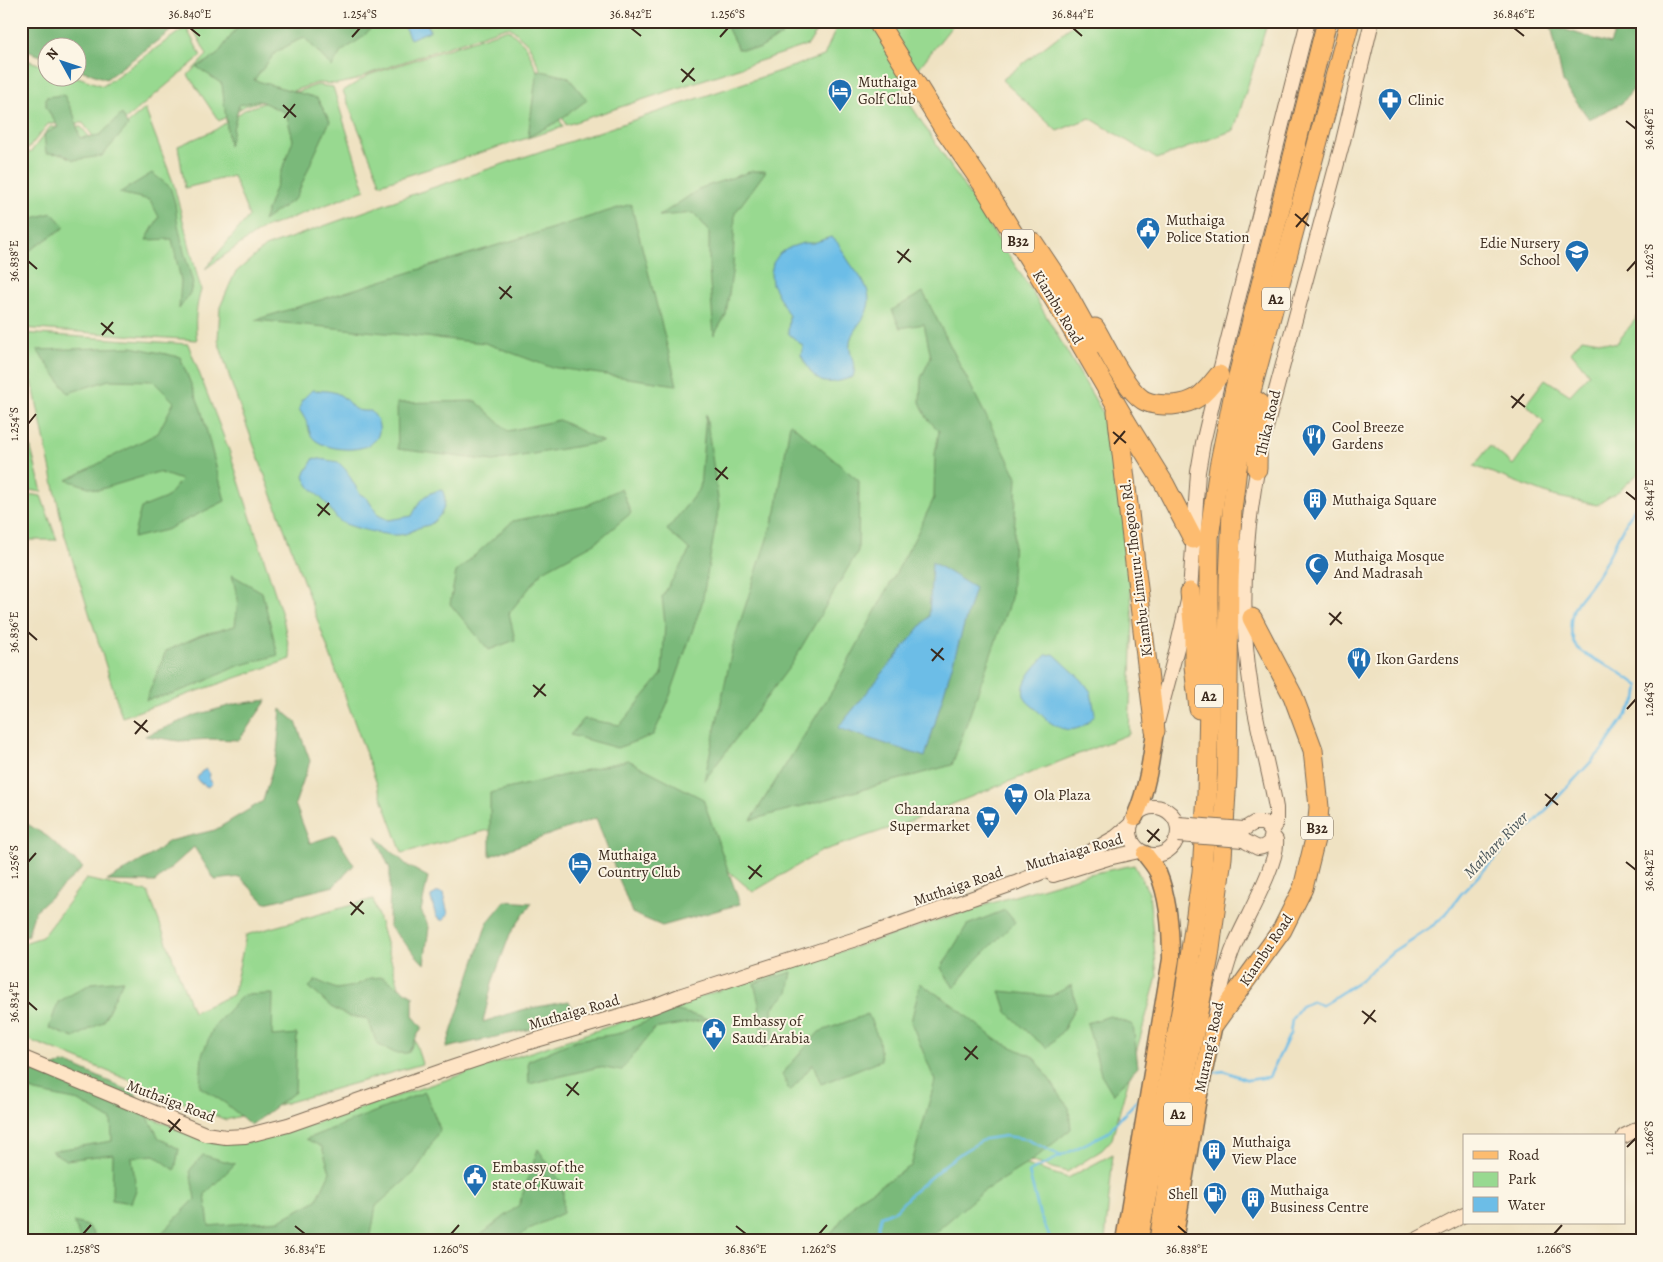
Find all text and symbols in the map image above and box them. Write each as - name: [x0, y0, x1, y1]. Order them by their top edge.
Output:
- text: 36.840°E: [169, 6, 211, 22]
- text: 1.254°S: [343, 6, 377, 22]
- text: 36.842°E: [610, 6, 652, 22]
- text: 1.256°S: [711, 6, 745, 22]
- text: 36.844°E: [1052, 6, 1094, 22]
- text: 36.846°E: [1493, 6, 1535, 22]
- north arrow: [38, 38, 88, 88]
- text: N: [42, 44, 63, 64]
- place label: Muthaiga Golf Club: [858, 72, 917, 109]
- hotel icon: Muthaiga Golf Club: [827, 78, 853, 112]
- pharmacy icon: Clinic: [1377, 87, 1403, 121]
- place label: Clinic: [1408, 90, 1444, 110]
- text: 36.846°E: [1641, 108, 1657, 150]
- place label: Muthaiga Police Station: [1166, 210, 1250, 247]
- public building icon: Muthaiga Police Station: [1135, 216, 1161, 250]
- road number: B32: [1002, 230, 1034, 252]
- place label: Edie Nursery School: [1479, 233, 1560, 270]
- school or university icon: Edie Nursery School: [1564, 239, 1590, 273]
- text: 36.838°E: [6, 240, 22, 282]
- text: 1.262°S: [1641, 244, 1657, 278]
- street label: Kiambu Road: [1028, 266, 1088, 349]
- road number: A2: [1262, 288, 1290, 310]
- street label: Thika Road: [1251, 387, 1286, 458]
- text: 1.254°S: [6, 407, 22, 441]
- place label: Cool Breeze Gardens: [1332, 417, 1404, 454]
- restaurant icon: Cool Breeze Gardens: [1301, 423, 1327, 457]
- street label: Kiambu-Limuru-Thogoto Rd.: [1115, 478, 1157, 658]
- text: 36.844°E: [1641, 479, 1657, 521]
- building icon: Muthaiga Square: [1302, 487, 1328, 521]
- place label: Muthaiga Square: [1332, 490, 1437, 510]
- place label: Muthaiga Mosque And Madrasah: [1333, 546, 1445, 583]
- mosque icon: Muthaiga Mosque And Madrasah: [1304, 552, 1330, 586]
- text: 36.836°E: [6, 611, 22, 653]
- restaurant icon: Ikon Gardens: [1346, 646, 1372, 680]
- place label: Ikon Gardens: [1376, 649, 1459, 669]
- text: 1.264°S: [1641, 682, 1657, 716]
- road number: A2: [1195, 684, 1223, 708]
- supermarket icon: Ola Plaza: [1003, 782, 1029, 816]
- place label: Ola Plaza: [1034, 785, 1091, 805]
- place label: Chandarana Supermarket: [890, 799, 970, 836]
- supermarket icon: Chandarana Supermarket: [975, 805, 1001, 839]
- water label: Mathare River: [1459, 807, 1534, 883]
- road number: B32: [1301, 816, 1333, 840]
- street label: Muthaiaga Road: [1023, 828, 1126, 875]
- text: 1.256°S: [6, 845, 22, 879]
- place label: Muthaiga Country Club: [598, 845, 681, 882]
- text: 36.842°E: [1641, 849, 1657, 891]
- hotel icon: Muthaiga Country Club: [567, 851, 593, 885]
- street label: Muthaiga Road: [911, 861, 1006, 911]
- street label: Kiambu Road: [1234, 909, 1298, 990]
- text: 36.834°E: [6, 981, 22, 1023]
- street label: Muthaiga Road: [526, 989, 622, 1034]
- street label: Murang'a Road: [1190, 999, 1229, 1094]
- place label: Embassy of Saudi Arabia: [732, 1011, 810, 1048]
- public building icon: Embassy of Saudi Arabia: [701, 1017, 727, 1051]
- street label: Muthaiga Road: [124, 1075, 219, 1127]
- road number: A2: [1164, 1102, 1192, 1126]
- text: 1.266°S: [1641, 1121, 1657, 1155]
- place label: Muthaiga View Place: [1231, 1132, 1297, 1169]
- legend: [1463, 1134, 1626, 1224]
- building icon: Muthaiga View Place: [1201, 1138, 1227, 1172]
- text: Road: [1508, 1145, 1540, 1165]
- place label: Embassy of the state of Kuwait: [492, 1157, 585, 1194]
- public building icon: Embassy of the state of Kuwait: [462, 1163, 488, 1197]
- text: Park: [1508, 1169, 1537, 1189]
- place label: Muthaiga Business Centre: [1270, 1180, 1369, 1217]
- fuel station icon: Shell: [1202, 1181, 1228, 1215]
- place label: Shell: [1168, 1184, 1198, 1204]
- building icon: Muthaiga Business Centre: [1240, 1186, 1266, 1220]
- text: Water: [1507, 1195, 1545, 1215]
- text: 1.258°S: [66, 1241, 100, 1257]
- text: 36.834°E: [284, 1241, 326, 1257]
- text: 1.260°S: [433, 1241, 469, 1257]
- text: 36.836°E: [725, 1241, 767, 1257]
- text: 1.262°S: [802, 1241, 836, 1257]
- text: 36.838°E: [1166, 1241, 1208, 1257]
- text: 1.266°S: [1537, 1241, 1571, 1257]

